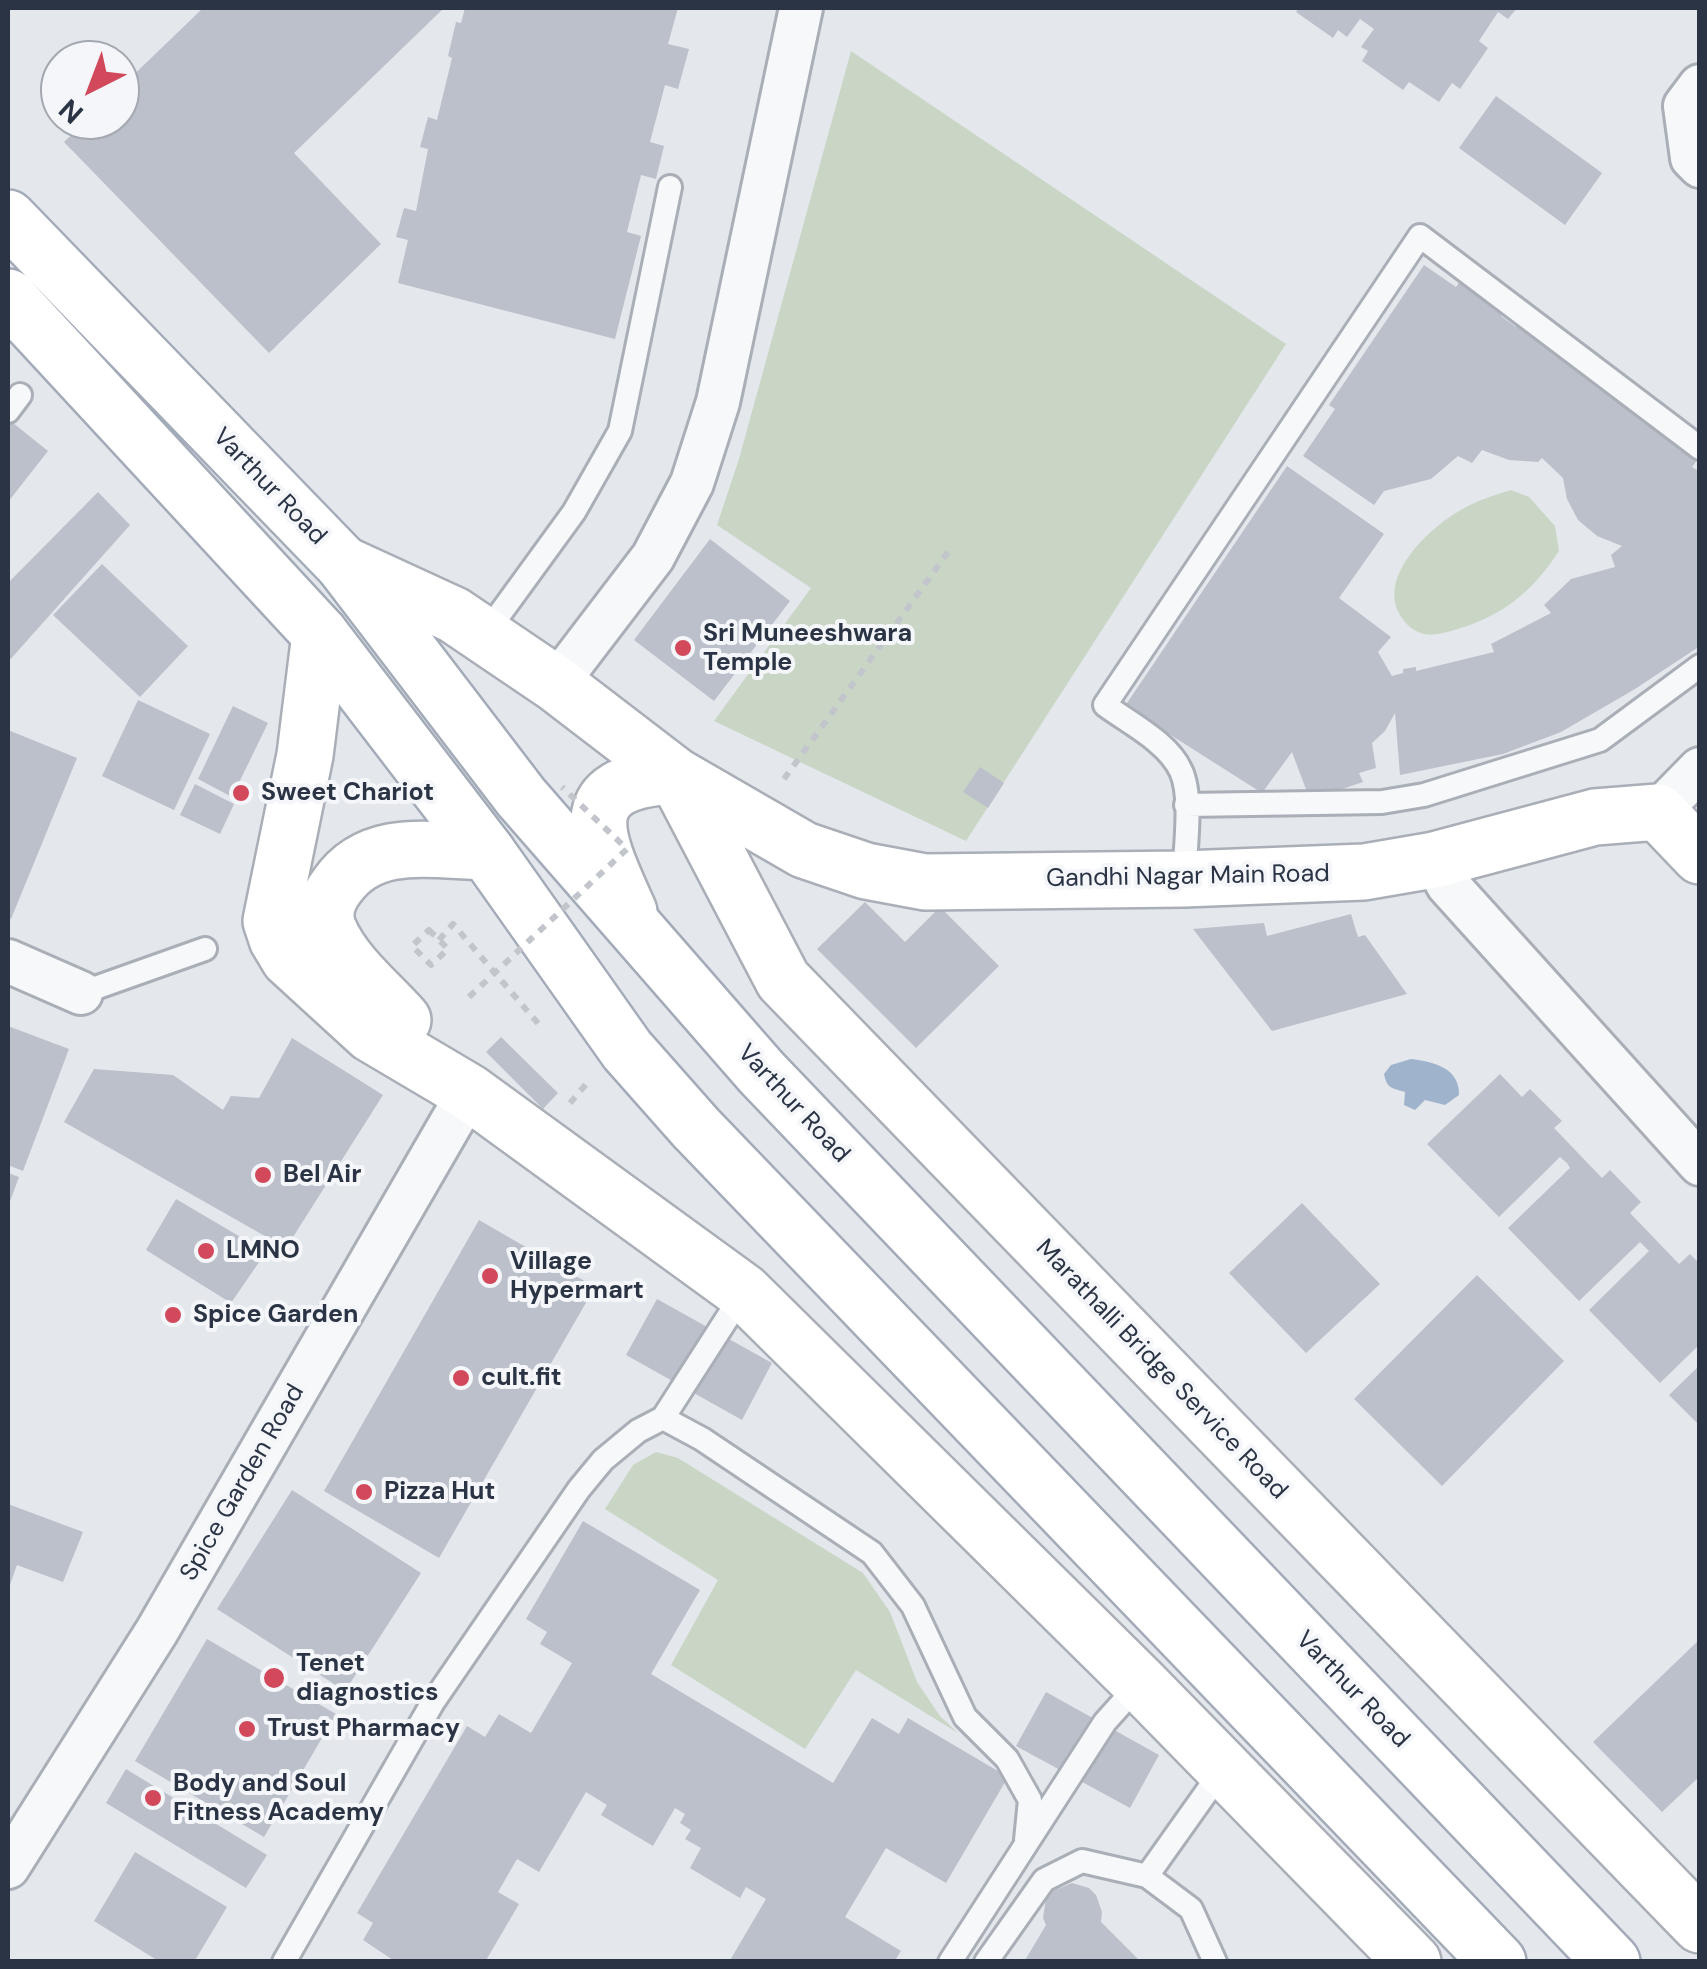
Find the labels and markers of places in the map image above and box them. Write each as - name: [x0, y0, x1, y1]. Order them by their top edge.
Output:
- place label: Sri Muneeshwara Temple: [703, 619, 912, 678]
- marker: Sri Muneeshwara Temple: [672, 637, 694, 659]
- place label: Sweet Chariot: [261, 778, 434, 808]
- marker: Sweet Chariot: [230, 782, 252, 804]
- place label: Bel Air: [283, 1160, 361, 1190]
- marker: Bel Air: [252, 1164, 274, 1186]
- place label: LMNO: [226, 1236, 300, 1266]
- marker: LMNO: [195, 1240, 217, 1262]
- place label: Village Hypermart: [510, 1247, 644, 1306]
- marker: Village Hypermart: [479, 1265, 501, 1287]
- place label: Spice Garden: [193, 1300, 358, 1330]
- marker: Spice Garden: [162, 1304, 184, 1326]
- place label: cult.fit: [481, 1363, 561, 1393]
- marker: cult.fit: [450, 1367, 472, 1389]
- place label: Pizza Hut: [384, 1477, 495, 1507]
- marker: Pizza Hut: [353, 1481, 375, 1503]
- place label: Tenet diagnostics: [296, 1649, 439, 1708]
- marker: Tenet diagnostics: [261, 1665, 287, 1691]
- place label: Trust Pharmacy: [267, 1714, 460, 1744]
- marker: Trust Pharmacy: [236, 1718, 258, 1740]
- place label: Body and Soul Fitness Academy: [173, 1769, 384, 1828]
- marker: Body and Soul Fitness Academy: [142, 1787, 164, 1809]

